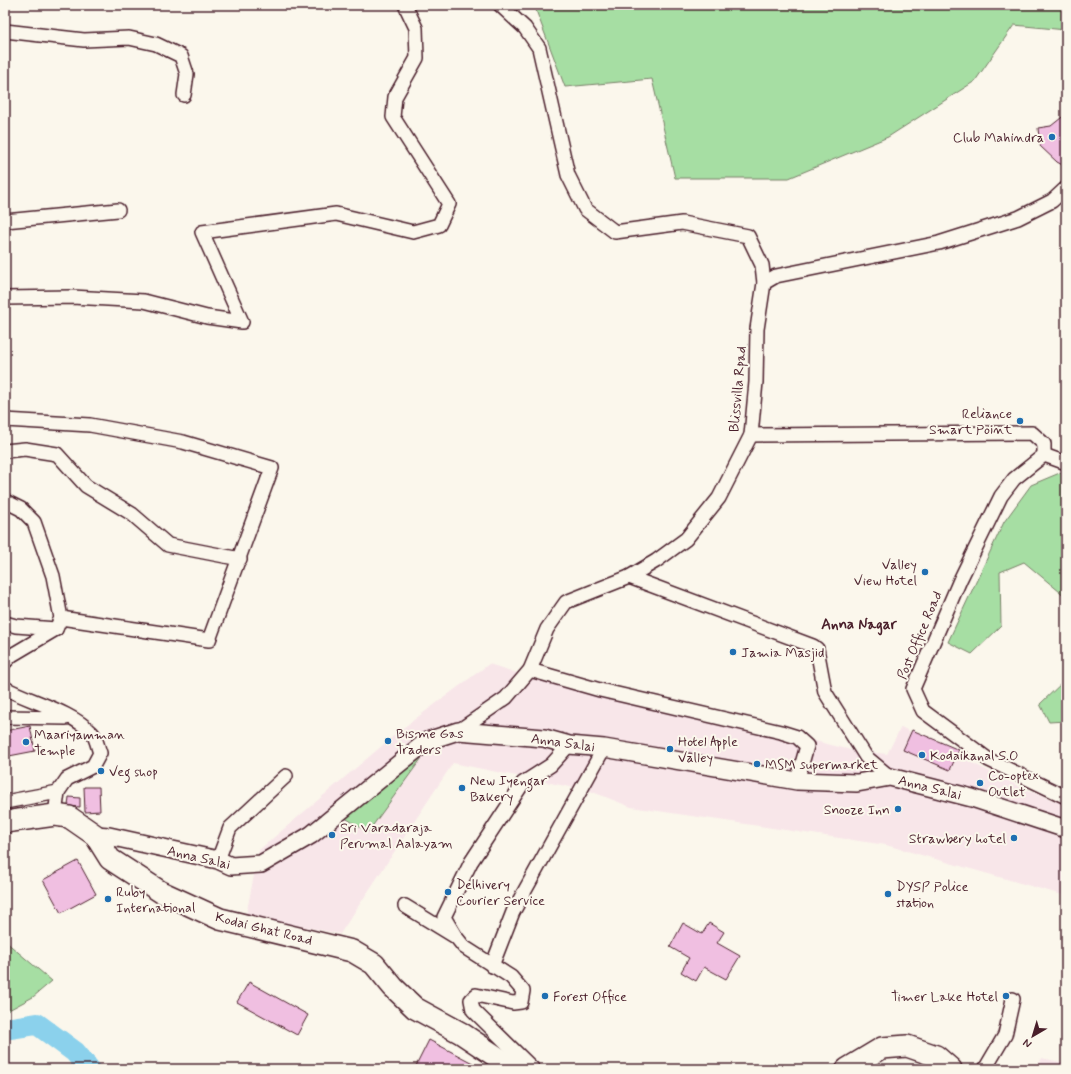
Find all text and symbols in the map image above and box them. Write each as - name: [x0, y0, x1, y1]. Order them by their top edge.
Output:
- place label: Club Mahindra: [953, 129, 1044, 147]
- marker: Club Mahindra: [1047, 132, 1057, 142]
- street label: Blissvilla Rpad: [725, 345, 751, 433]
- place label: Reliance Smart Point: [929, 405, 1013, 439]
- marker: Reliance Smart Point: [1015, 416, 1025, 426]
- place label: Valley View Hotel: [854, 556, 917, 590]
- marker: Valley View Hotel: [920, 567, 930, 577]
- street label: Post Office Road: [893, 589, 947, 682]
- district label: Anna Nagar: [821, 615, 897, 636]
- place label: Jamia Masjid: [741, 644, 824, 662]
- marker: Jamia Masjid: [728, 647, 738, 657]
- place label: Bisme Gas Traders: [396, 725, 463, 759]
- place label: Maariyamman Temple: [34, 726, 125, 760]
- street label: Anna Salai: [530, 730, 596, 756]
- place label: Hotel Apple Valley: [678, 733, 738, 767]
- marker: Bisme Gas Traders: [383, 736, 393, 746]
- marker: Maariyamman Temple: [21, 737, 31, 747]
- marker: Hotel Apple Valley: [665, 744, 675, 754]
- place label: Kodaikanal S.O: [930, 747, 1018, 765]
- marker: Kodaikanal S.O: [917, 750, 927, 760]
- place label: MSM supermarket: [765, 756, 879, 774]
- marker: MSM supermarket: [752, 759, 762, 769]
- place label: Veg shop: [109, 763, 158, 783]
- marker: Veg shop: [96, 766, 106, 776]
- place label: Co-optex Outlet: [988, 767, 1039, 801]
- street label: Anna Salai: [896, 771, 963, 805]
- place label: New Iyengar Bakery: [470, 772, 547, 806]
- marker: Co-optex Outlet: [975, 778, 985, 788]
- marker: New Iyengar Bakery: [457, 783, 467, 793]
- place label: Snooze Inn: [824, 801, 890, 819]
- marker: Snooze Inn: [893, 804, 903, 814]
- place label: Sri Varadaraja Perumal Aalayam: [340, 819, 453, 853]
- marker: Sri Varadaraja Perumal Aalayam: [327, 830, 337, 840]
- place label: Strawbery hotel: [909, 830, 1006, 848]
- marker: Strawbery hotel: [1009, 833, 1019, 843]
- street label: Anna Salai: [165, 842, 232, 874]
- place label: Delhivery Courier Service: [456, 876, 545, 910]
- place label: DYSP Police station: [896, 878, 969, 912]
- place label: Ruby International: [116, 883, 195, 917]
- marker: Delhivery Courier Service: [443, 887, 453, 897]
- marker: DYSP Police station: [883, 889, 893, 899]
- marker: Ruby International: [103, 894, 113, 904]
- street label: Kodai Ghat Road: [213, 908, 314, 950]
- place label: Forest Office: [553, 988, 627, 1006]
- place label: Timer Lake Hotel: [891, 988, 998, 1006]
- marker: Forest Office: [540, 991, 550, 1001]
- marker: Timer Lake Hotel: [1001, 991, 1011, 1001]
- north arrow: [1013, 1016, 1053, 1056]
- text: N: [1020, 1035, 1035, 1051]

